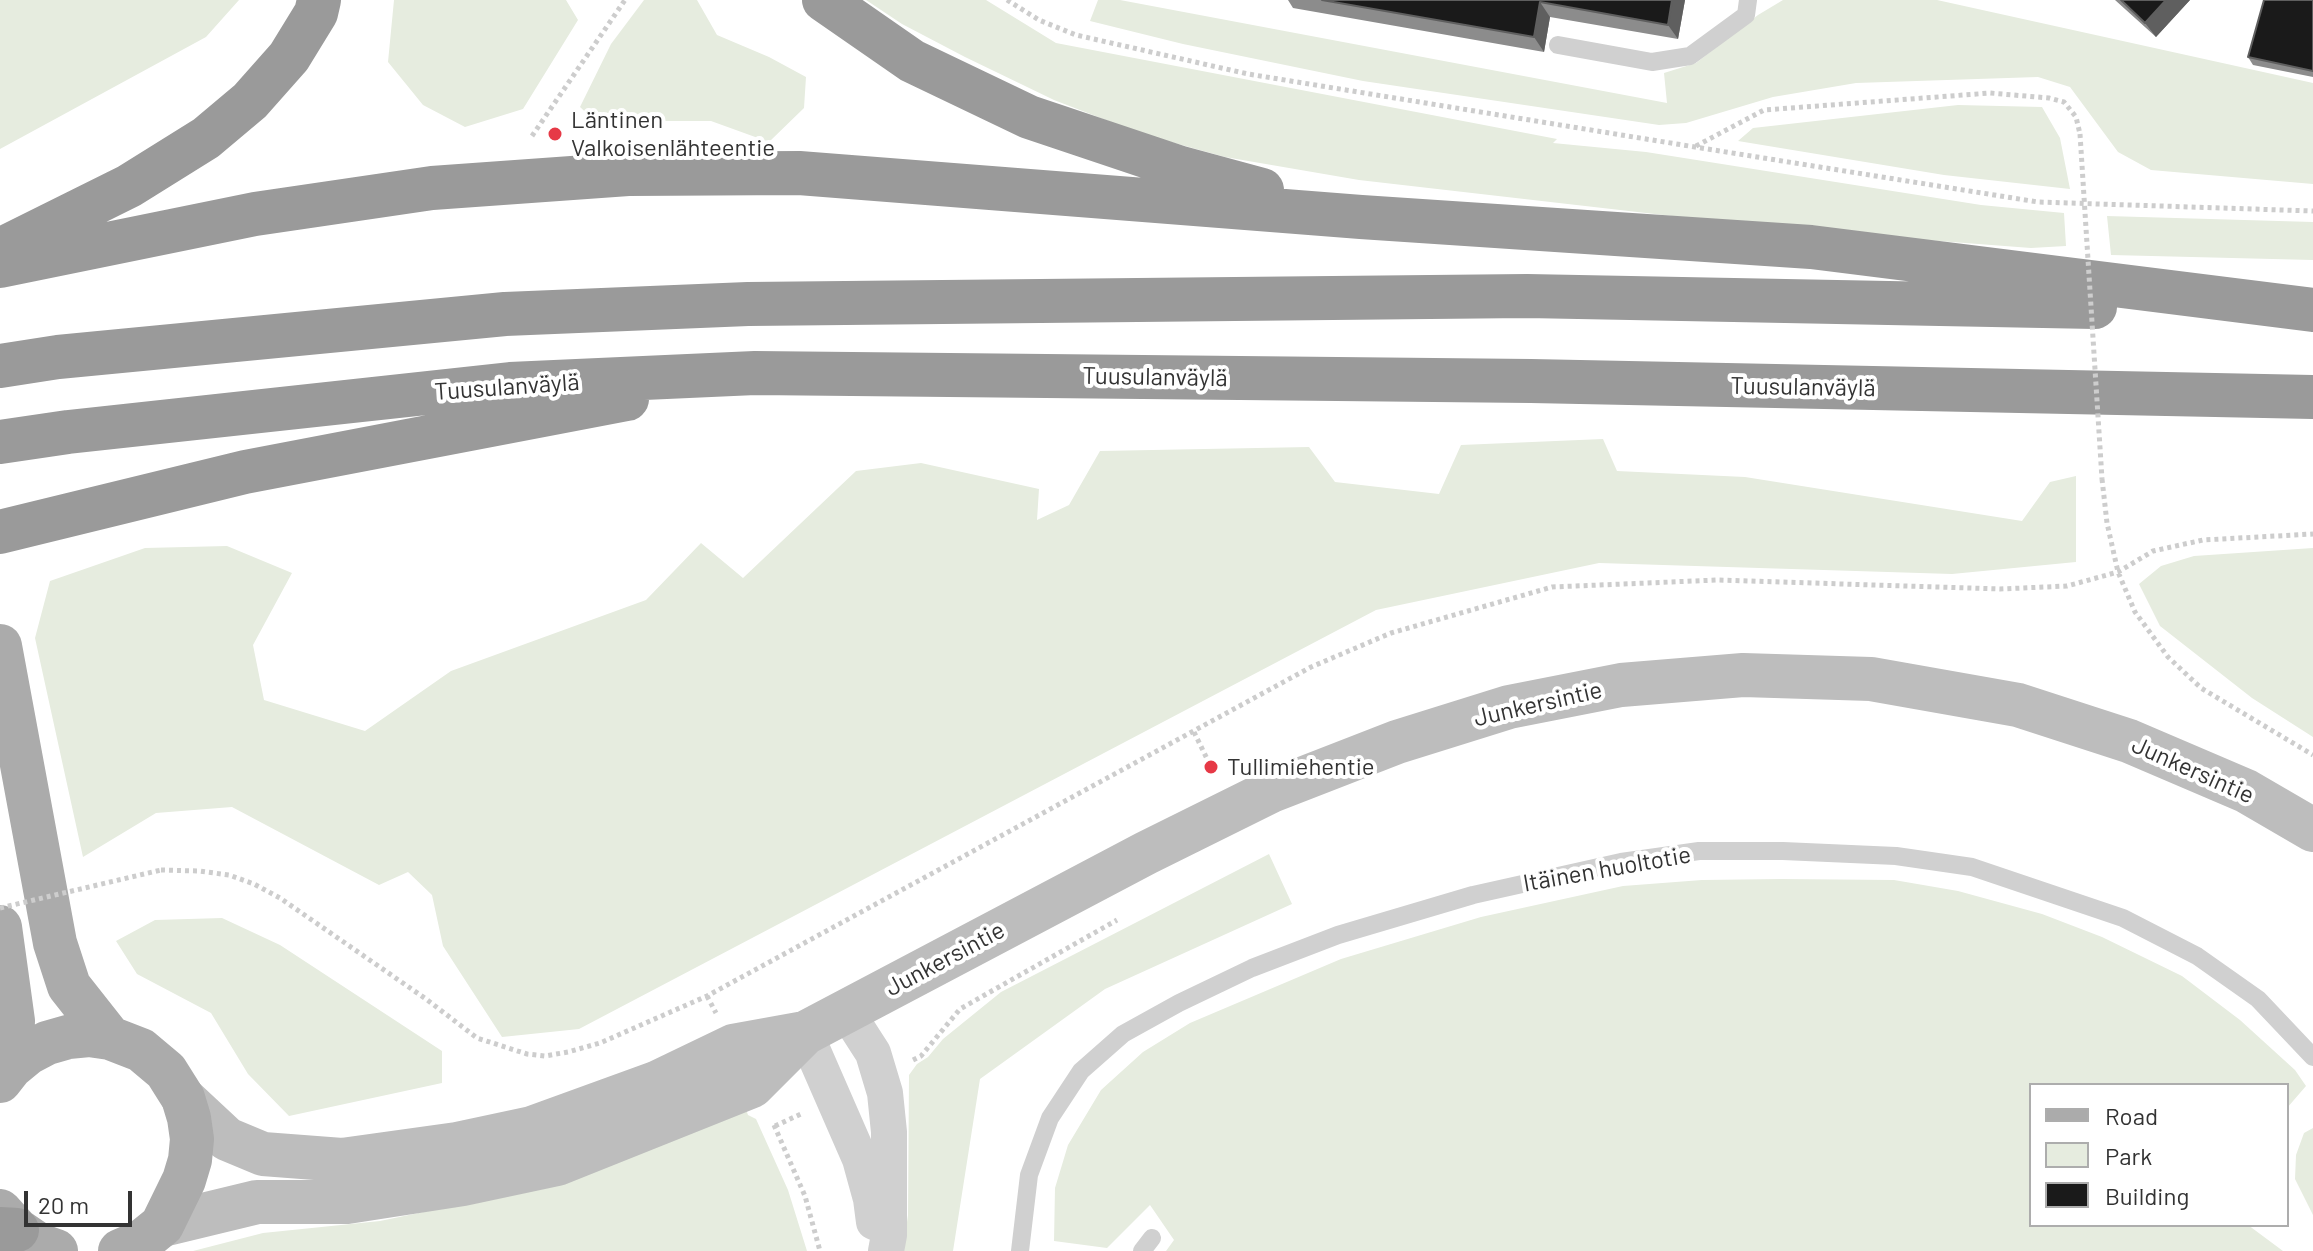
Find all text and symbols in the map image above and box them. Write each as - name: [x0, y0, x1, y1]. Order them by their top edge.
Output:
- place label: Läntinen Valkoisenlähteentie: [571, 106, 775, 162]
- marker: Läntinen Valkoisenlähteentie: [546, 125, 564, 143]
- street label: Tuusulanväylä: [1082, 361, 1228, 393]
- street label: Tuusulanväylä: [434, 368, 580, 406]
- street label: Tuusulanväylä: [1730, 371, 1876, 403]
- street label: Junkersintie: [1471, 675, 1605, 733]
- street label: Junkersintie: [2127, 730, 2259, 810]
- place label: Tullimiehentie: [1227, 753, 1375, 781]
- marker: Tullimiehentie: [1202, 758, 1220, 776]
- street label: Itäinen huoltotie: [1521, 840, 1693, 898]
- street label: Junkersintie: [880, 916, 1010, 1002]
- legend: [2029, 1083, 2289, 1227]
- text: Road: [2105, 1101, 2158, 1130]
- text: Park: [2105, 1141, 2152, 1170]
- scale bar: [28, 1175, 136, 1225]
- text: Building: [2105, 1181, 2189, 1210]
- text: 20 m: [38, 1190, 89, 1219]

